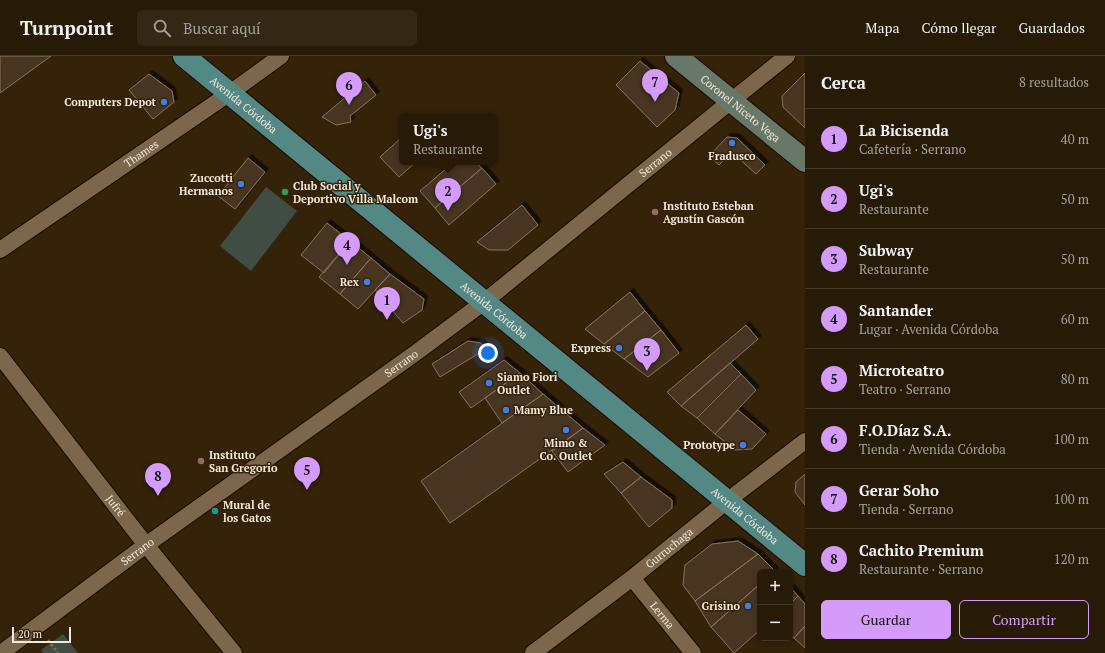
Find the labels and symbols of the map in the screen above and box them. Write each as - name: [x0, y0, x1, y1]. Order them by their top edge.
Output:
- pin: 7: [642, 69, 668, 102]
- pin: 6: [336, 72, 362, 105]
- street label: Coronel Niceto Vega: [697, 72, 784, 145]
- street label: Avenida Córdoba: [207, 73, 280, 137]
- place label: Computers Depot: [64, 95, 157, 109]
- marker: Computers Depot: [159, 97, 169, 107]
- street label: Thames: [121, 137, 161, 170]
- marker: Fradusco: [727, 138, 737, 148]
- street label: Serrano: [636, 145, 675, 180]
- place label: Fradusco: [708, 149, 756, 163]
- place label: Zuccotti Hermanos: [179, 171, 233, 198]
- pin: 2: [435, 178, 461, 211]
- marker: Zuccotti Hermanos: [236, 179, 246, 189]
- place label: Club Social y Deportivo Villa Malcom: [293, 179, 419, 206]
- marker: Club Social y Deportivo Villa Malcom: [280, 187, 290, 197]
- place label: Instituto Esteban Agustín Gascón: [663, 199, 754, 226]
- marker: Instituto Esteban Agustín Gascón: [650, 207, 660, 217]
- pin: 4: [334, 232, 360, 265]
- place label: Rex: [340, 275, 360, 289]
- marker: Rex: [362, 277, 372, 287]
- street label: Avenida Córdoba: [458, 279, 531, 342]
- pin: 1: [374, 287, 400, 320]
- pin: 3: [634, 338, 660, 371]
- place label: Express: [571, 341, 611, 355]
- your location: [478, 343, 498, 363]
- marker: Express: [614, 343, 624, 353]
- street label: Serrano: [382, 347, 421, 380]
- place label: Siamo Fiori Outlet: [497, 370, 558, 397]
- marker: Siamo Fiori Outlet: [484, 378, 494, 388]
- place label: Mamy Blue: [514, 403, 573, 417]
- marker: Mamy Blue: [501, 405, 511, 415]
- marker: Mimo & Co. Outlet: [561, 425, 571, 435]
- place label: Mimo & Co. Outlet: [540, 436, 593, 463]
- place label: Prototype: [683, 438, 735, 452]
- marker: Prototype: [738, 440, 748, 450]
- place label: Instituto San Gregorio: [209, 448, 278, 475]
- marker: Instituto San Gregorio: [196, 456, 206, 466]
- pin: 5: [294, 457, 320, 490]
- pin: 8: [145, 463, 171, 496]
- street label: Avenida Córdoba: [708, 484, 782, 548]
- street label: Jufré: [103, 492, 129, 520]
- place label: Mural de los Gatos: [223, 498, 271, 525]
- marker: Mural de los Gatos: [210, 506, 220, 516]
- street label: Gurruchaga: [642, 524, 696, 571]
- street label: Serrano: [118, 535, 157, 568]
- street label: Lerma: [647, 599, 678, 632]
- place label: Grisino: [702, 599, 740, 613]
- marker: Grisino: [743, 601, 753, 611]
- scale bar: [12, 625, 71, 644]

